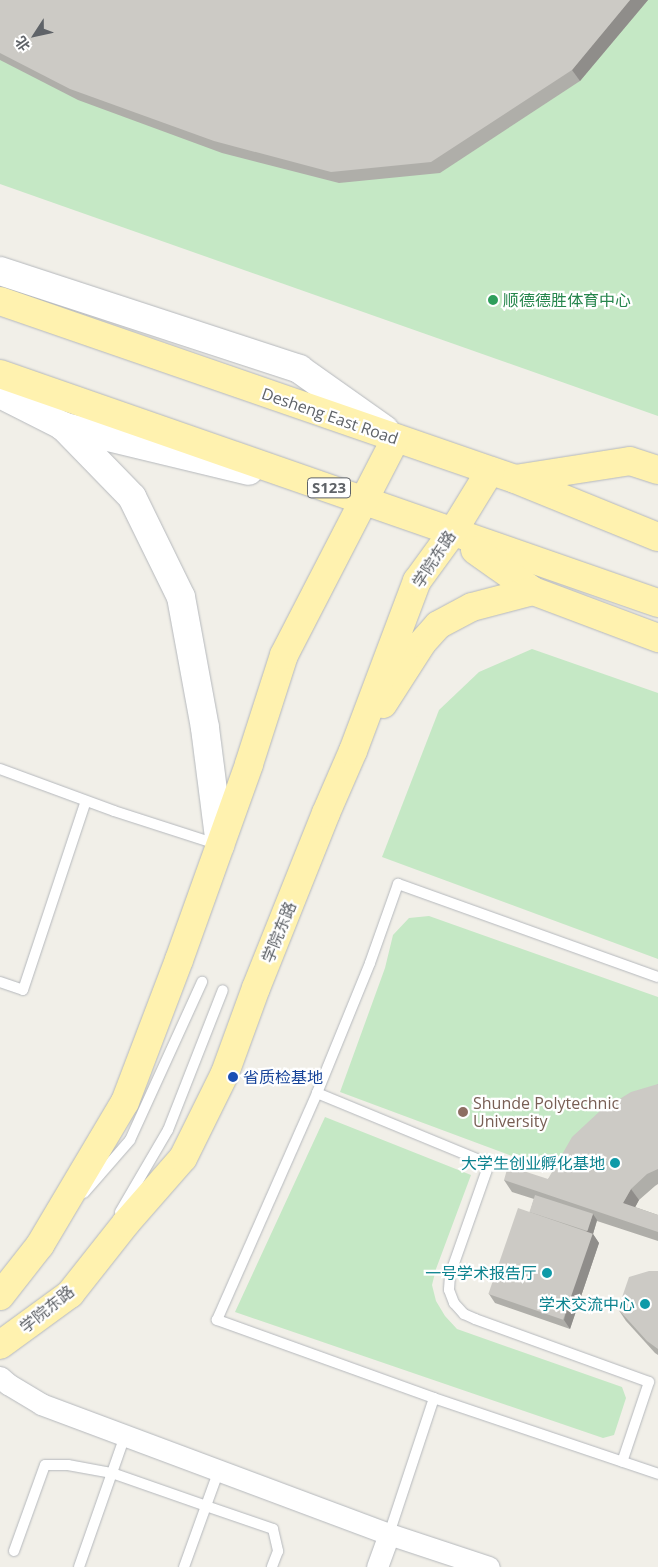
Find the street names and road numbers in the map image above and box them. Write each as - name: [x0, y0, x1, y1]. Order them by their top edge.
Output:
- street label: Desheng East Road: [259, 384, 401, 448]
- road number: S123: [306, 476, 352, 500]
- street label: 学院东路: [409, 527, 459, 591]
- street label: 学院东路: [258, 899, 300, 965]
- street label: 学院东路: [16, 1281, 78, 1337]

